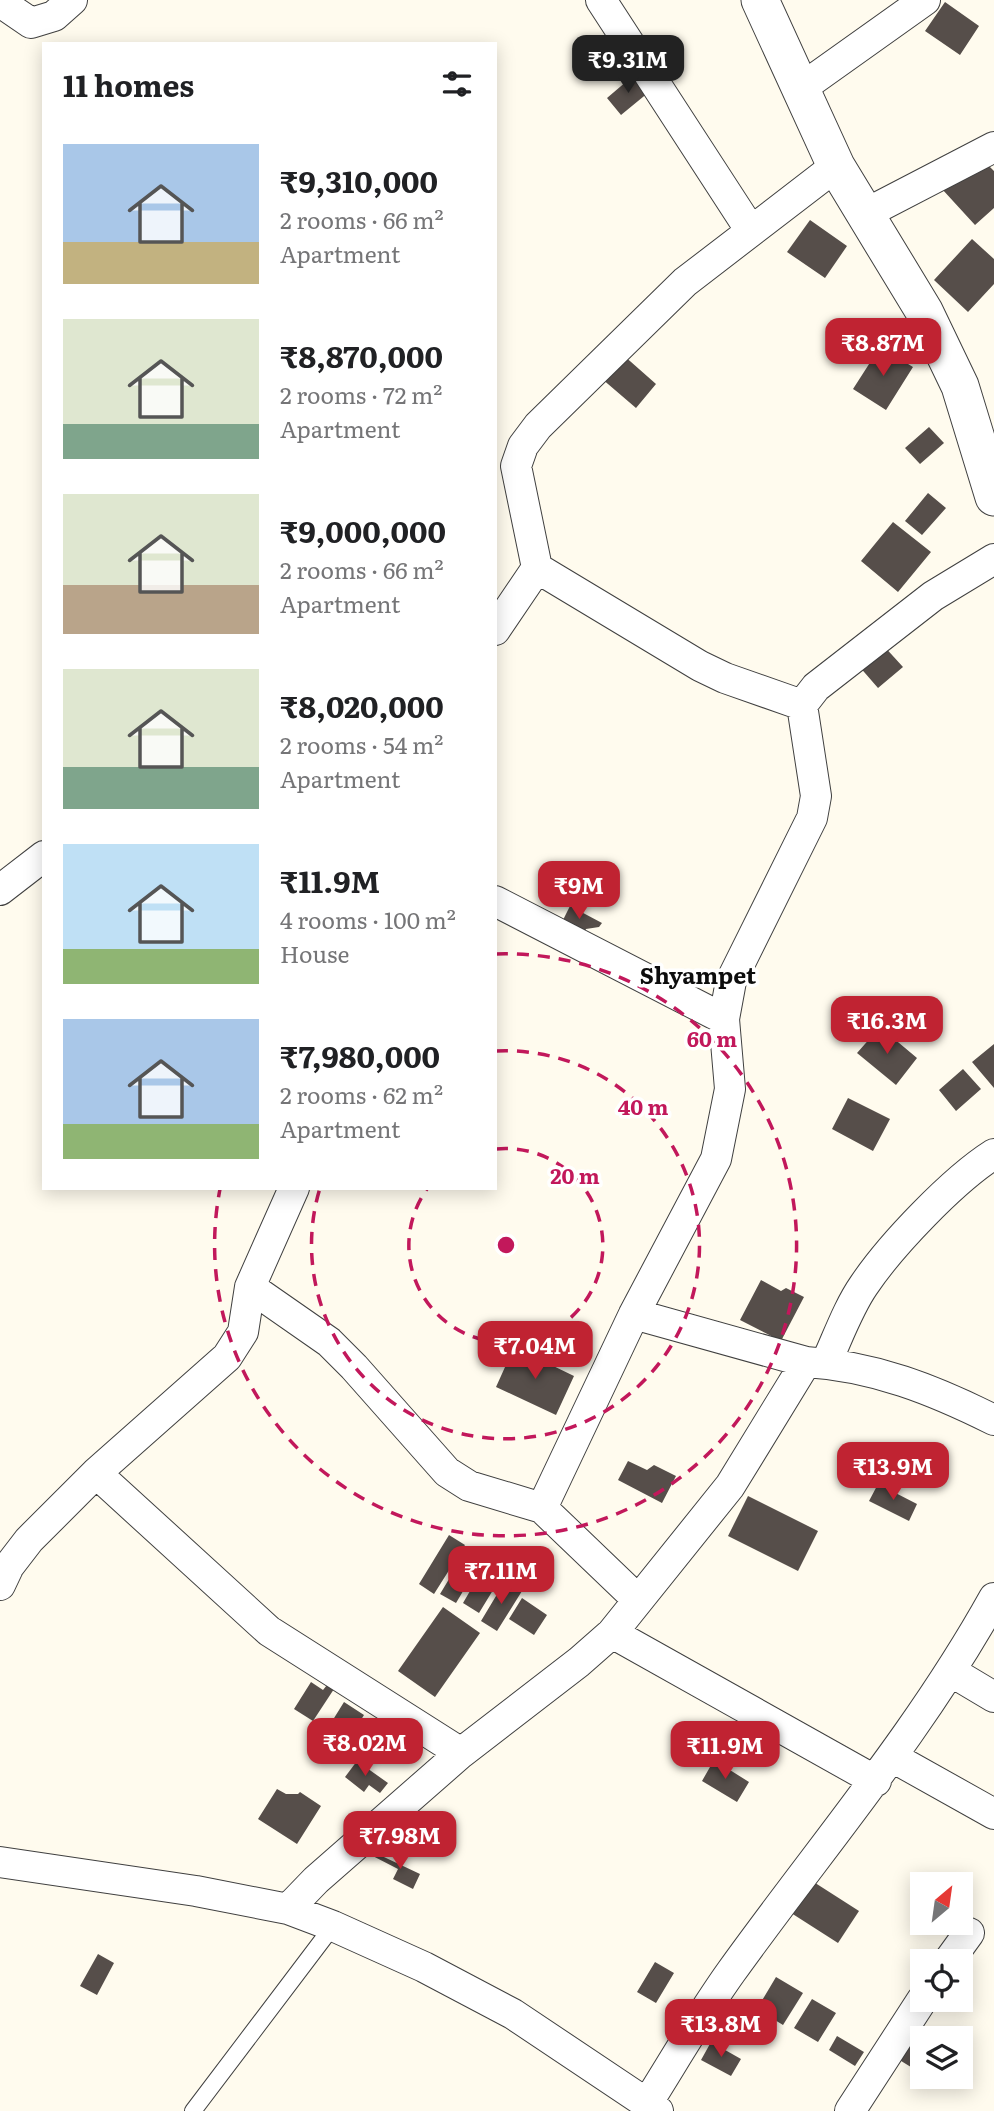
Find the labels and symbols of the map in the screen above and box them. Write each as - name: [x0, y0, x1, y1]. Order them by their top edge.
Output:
- pin: ₹9.31M: [571, 36, 685, 95]
- pin: ₹8.87M: [826, 318, 940, 378]
- pin: ₹9M: [545, 862, 613, 921]
- district label: Shyampet: [640, 957, 756, 991]
- pin: ₹16.3M: [830, 996, 944, 1056]
- text: 60 m: [687, 1022, 737, 1053]
- text: 40 m: [618, 1090, 668, 1121]
- text: 20 m: [550, 1159, 600, 1190]
- centre of rings: [494, 1233, 518, 1257]
- pin: ₹7.04M: [478, 1322, 592, 1381]
- pin: ₹13.9M: [836, 1442, 950, 1502]
- pin: ₹7.11M: [444, 1546, 558, 1606]
- pin: ₹8.02M: [308, 1718, 422, 1778]
- pin: ₹11.9M: [668, 1722, 782, 1781]
- pin: ₹7.98M: [343, 1812, 457, 1871]
- north arrow: [910, 1872, 973, 1936]
- pin: ₹13.8M: [664, 2000, 778, 2059]

